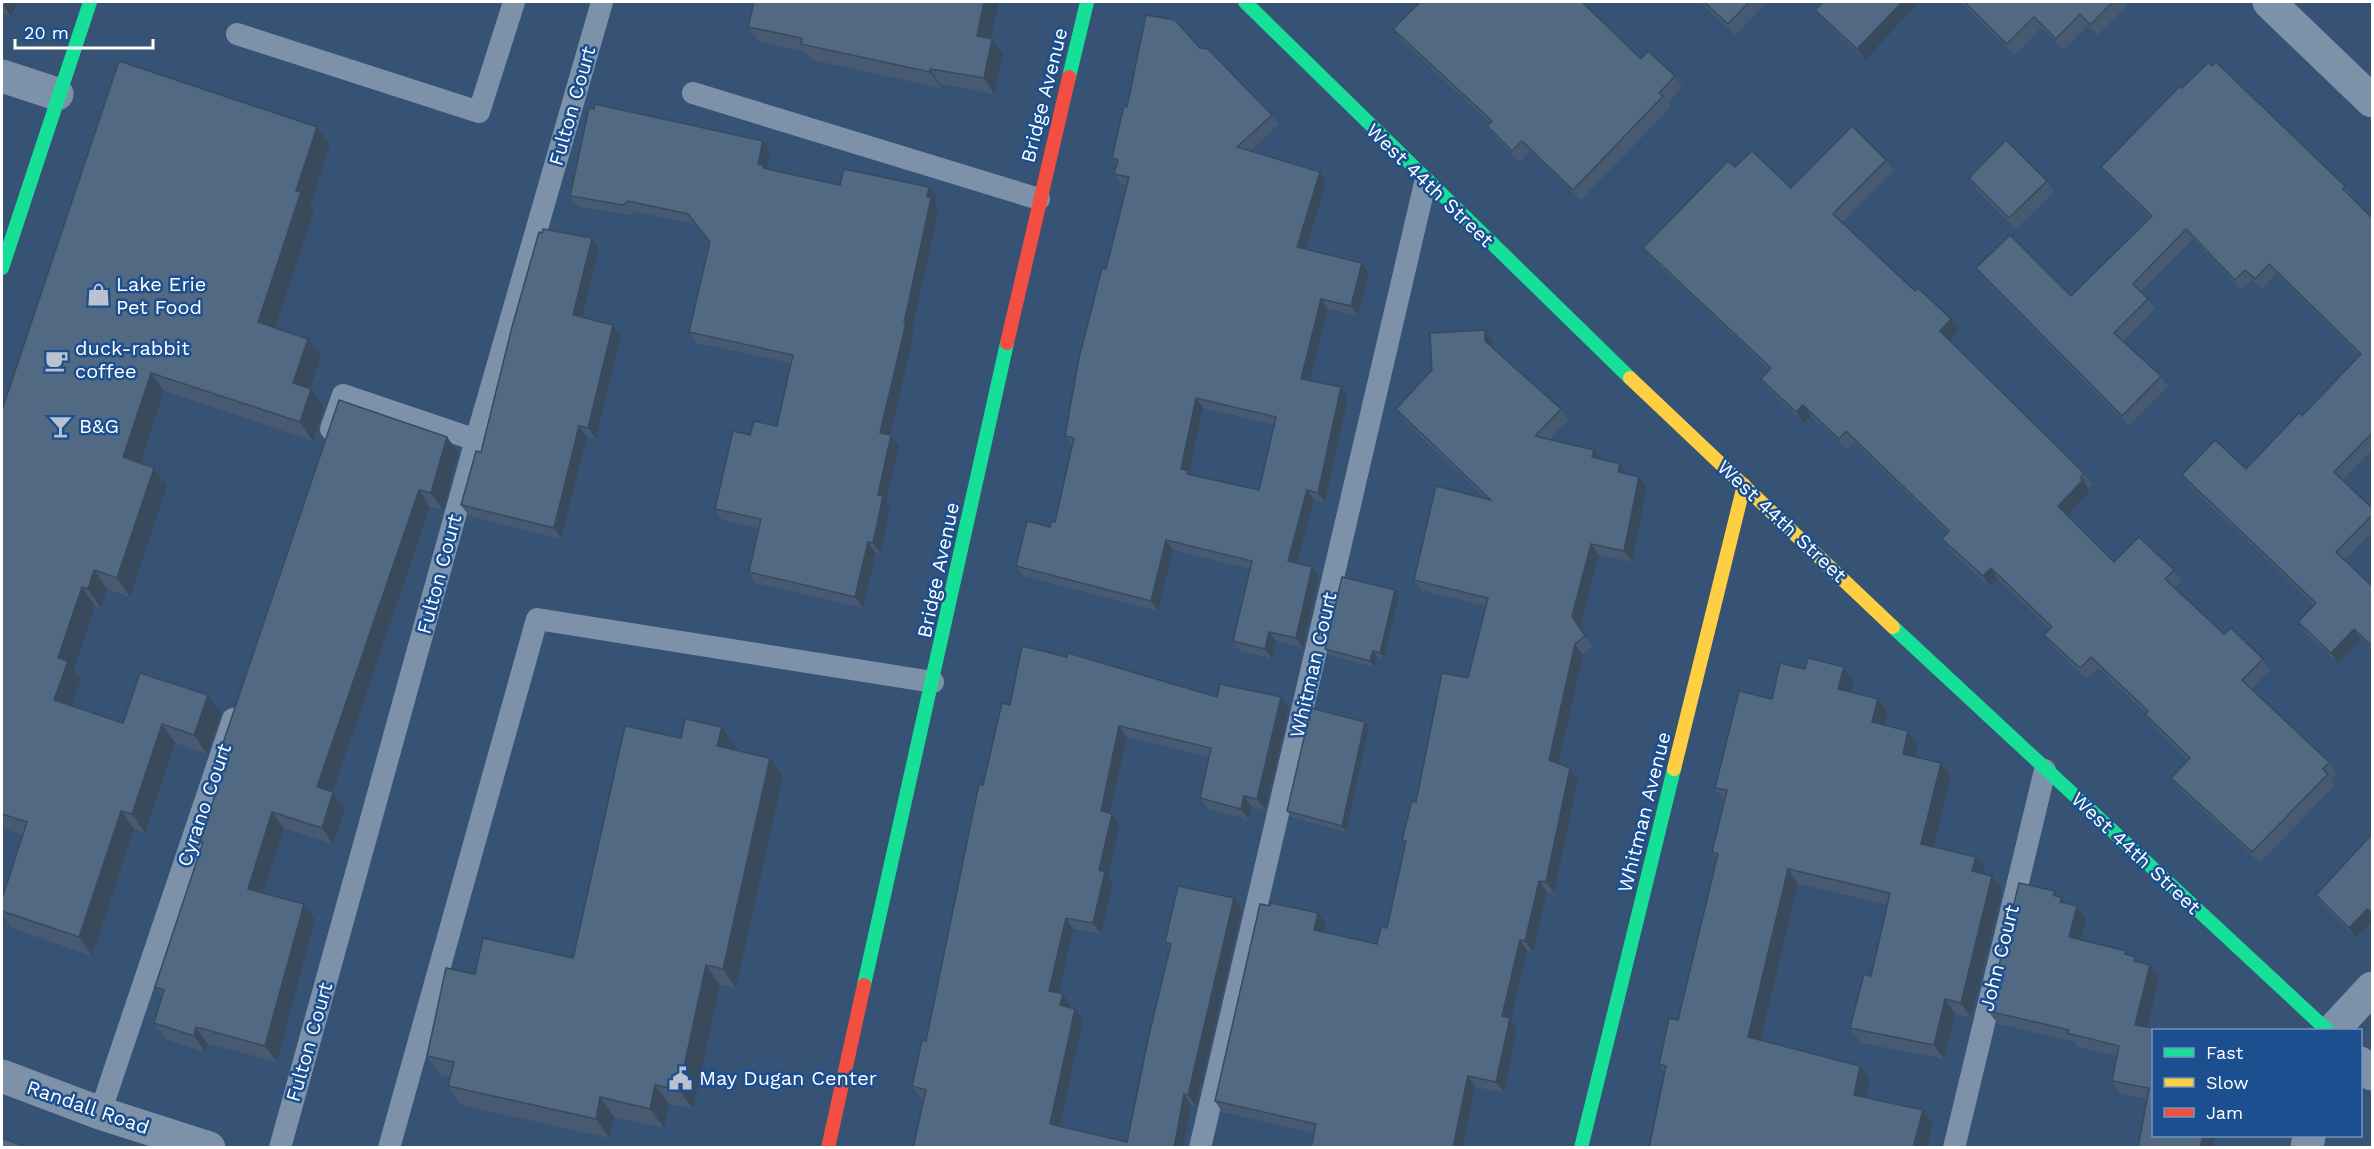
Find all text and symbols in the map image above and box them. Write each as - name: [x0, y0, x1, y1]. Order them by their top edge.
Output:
- scale bar: [15, 12, 153, 50]
- text: 20 m: [24, 22, 69, 43]
- street label: Bridge Avenue: [1016, 25, 1072, 165]
- street label: Fulton Court: [544, 43, 601, 168]
- street label: West 44th Street: [1361, 118, 1499, 252]
- place label: Lake Erie Pet Food: [116, 272, 206, 319]
- shop icon: Lake Erie Pet Food: [85, 282, 111, 308]
- place label: duck-rabbit coffee: [75, 336, 190, 383]
- cafe icon: duck-rabbit coffee: [44, 347, 70, 373]
- bar icon: B&G: [48, 413, 74, 439]
- place label: B&G: [79, 414, 119, 438]
- street label: West 44th Street: [1712, 455, 1852, 587]
- street label: Bridge Avenue: [912, 500, 964, 640]
- street label: Fulton Court: [411, 511, 467, 637]
- street label: Whitman Court: [1285, 589, 1342, 740]
- street label: Whitman Avenue: [1612, 729, 1676, 895]
- street label: Cyrano Court: [172, 740, 236, 870]
- street label: West 44th Street: [2066, 787, 2206, 919]
- street label: John Court: [1974, 902, 2024, 1014]
- street label: Fulton Court: [281, 979, 338, 1104]
- legend: [2152, 1029, 2362, 1137]
- text: Fast: [2206, 1042, 2244, 1063]
- public building icon: May Dugan Center: [668, 1065, 694, 1091]
- place label: May Dugan Center: [699, 1066, 877, 1090]
- text: Slow: [2206, 1072, 2249, 1093]
- street label: Randall Road: [24, 1075, 152, 1139]
- text: Jam: [2206, 1102, 2243, 1123]

